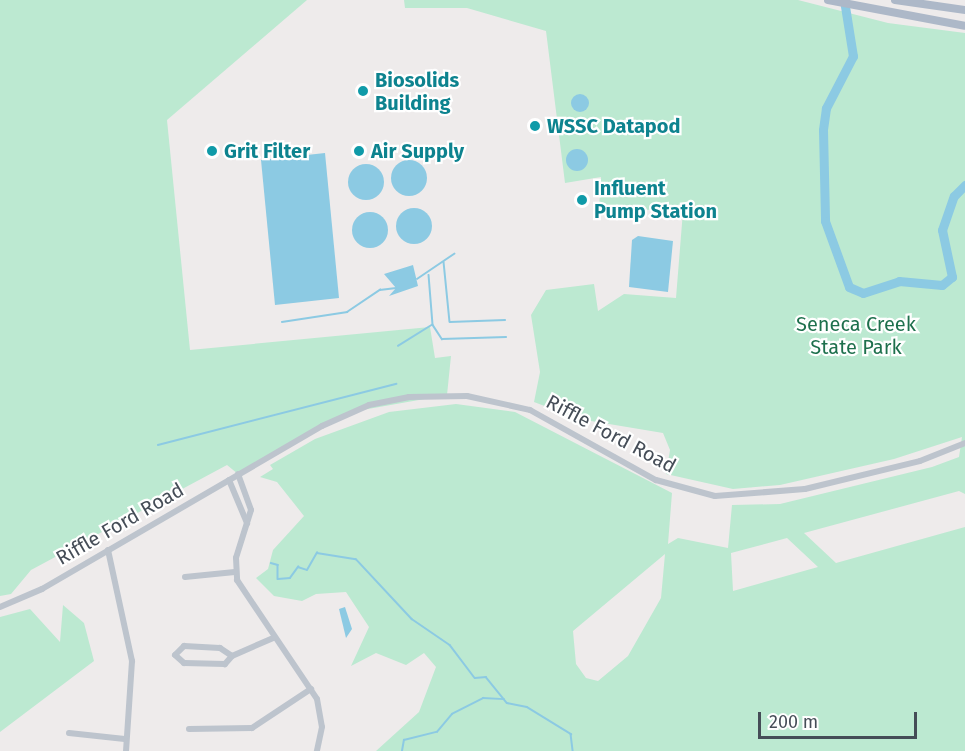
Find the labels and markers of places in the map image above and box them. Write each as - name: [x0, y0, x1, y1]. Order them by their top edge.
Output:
- place label: Biosolids Building: [375, 68, 459, 115]
- marker: Biosolids Building: [356, 84, 370, 98]
- place label: WSSC Datapod: [547, 114, 680, 138]
- marker: WSSC Datapod: [528, 119, 542, 133]
- place label: Grit Filter: [224, 139, 310, 163]
- place label: Air Supply: [371, 139, 464, 163]
- marker: Grit Filter: [205, 144, 219, 158]
- marker: Air Supply: [352, 144, 366, 158]
- place label: Influent Pump Station: [594, 176, 717, 223]
- marker: Influent Pump Station: [575, 193, 589, 207]

